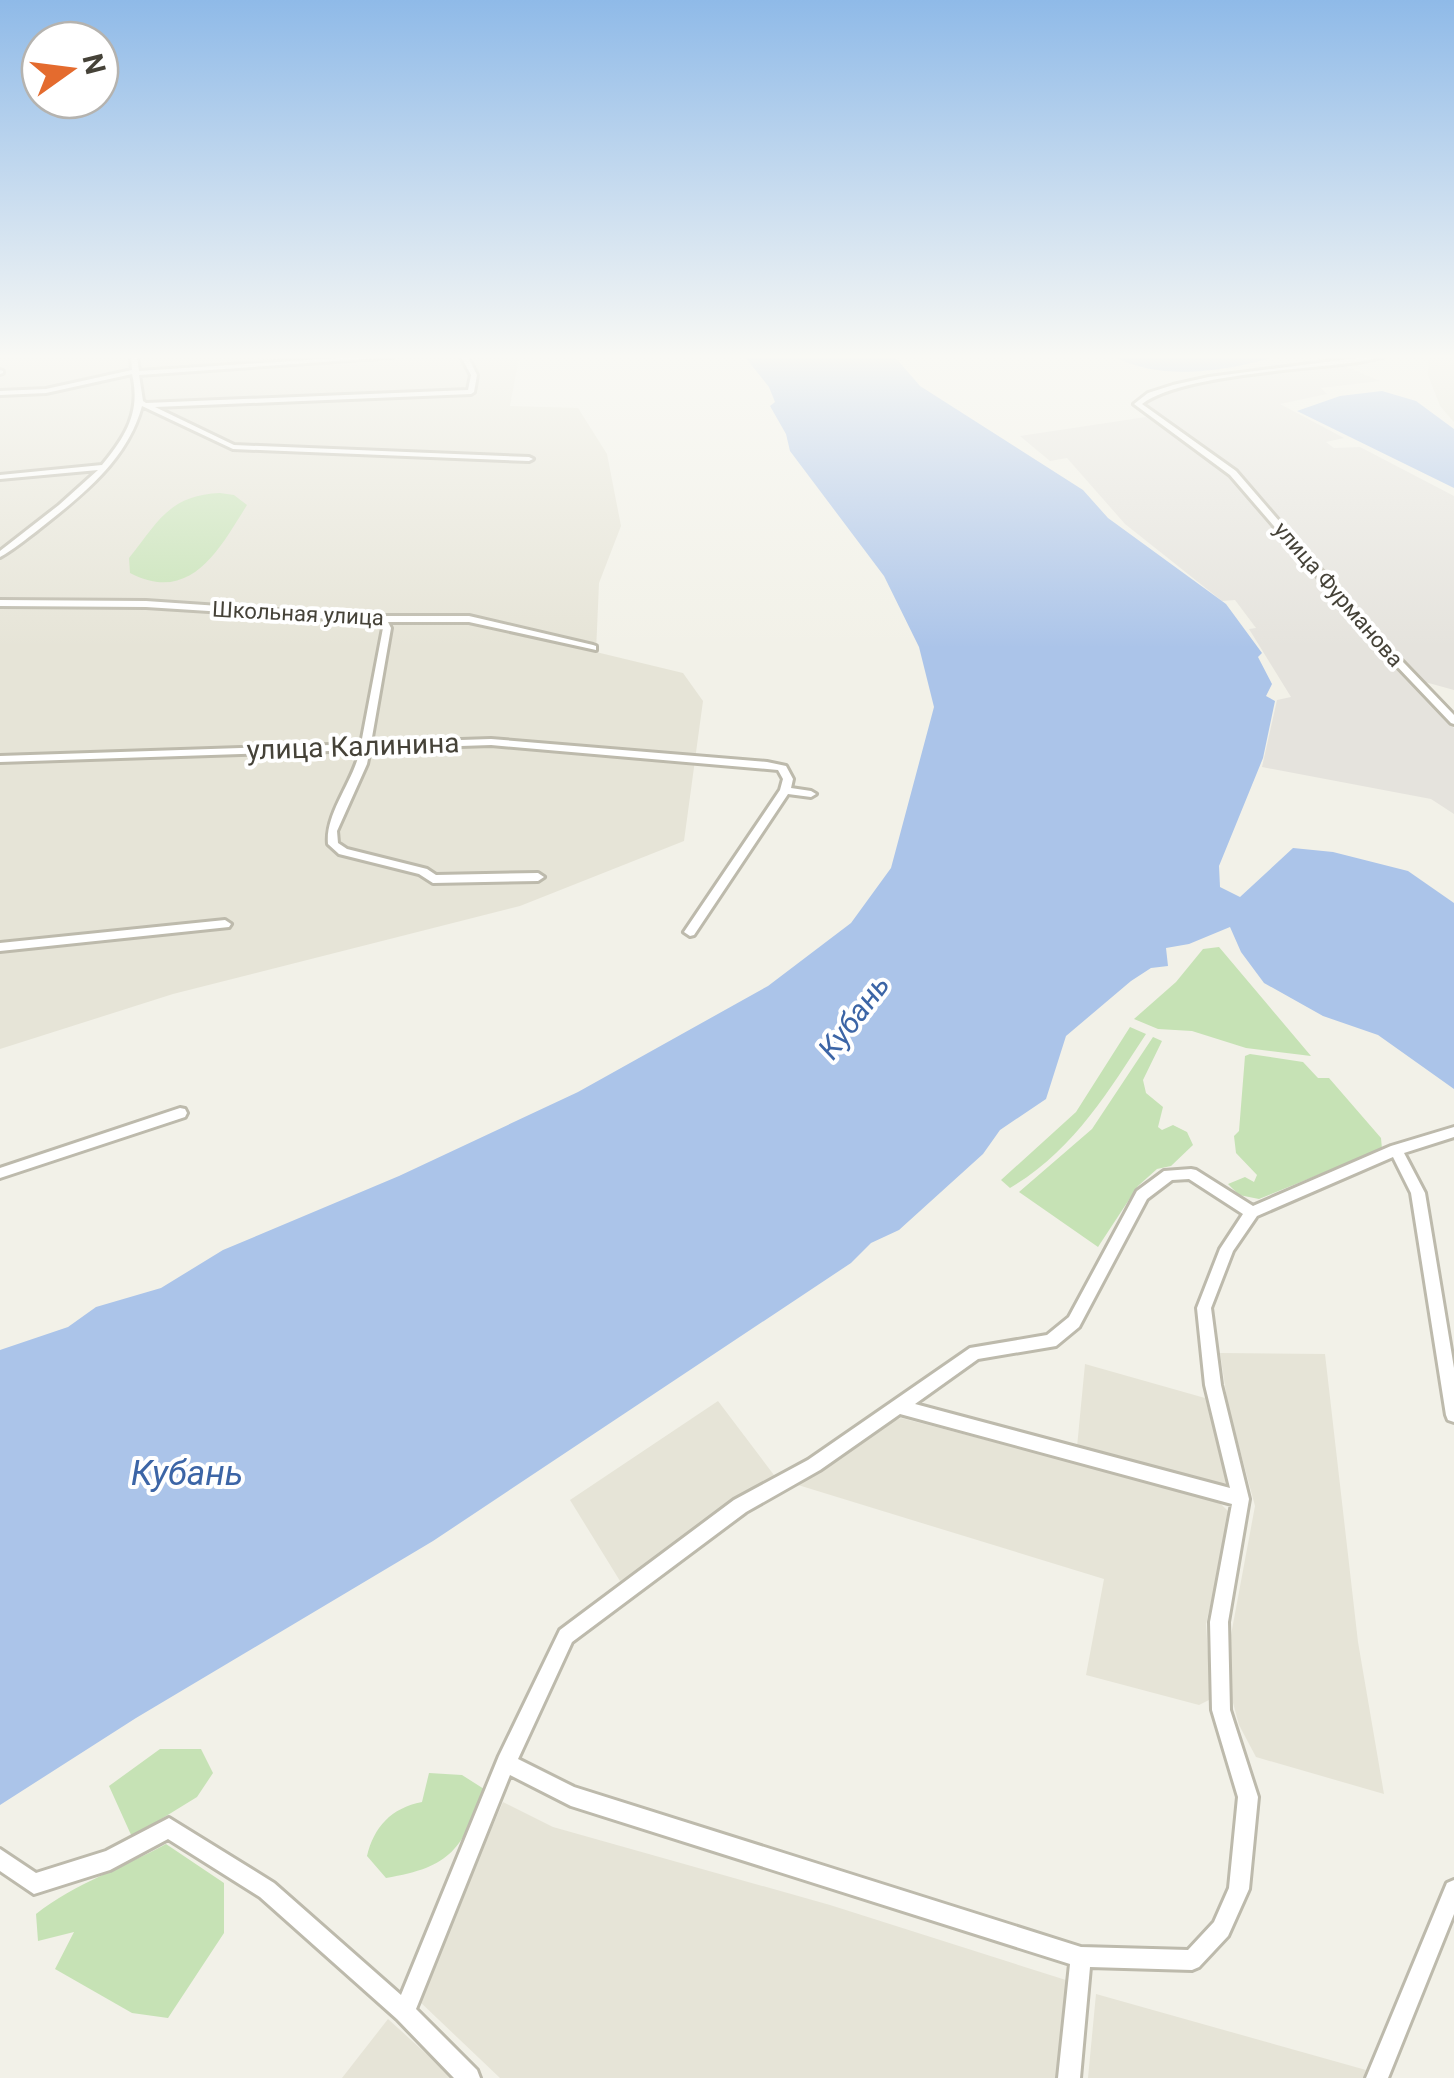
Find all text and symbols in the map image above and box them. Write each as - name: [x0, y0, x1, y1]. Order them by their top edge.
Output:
- north arrow: [20, 20, 120, 120]
- text: N: [75, 50, 112, 78]
- street label: улица Фурманова: [1269, 517, 1408, 672]
- street label: Школьная улица: [211, 597, 385, 630]
- street label: улица Калинина: [246, 726, 460, 767]
- water label: Кубань: [811, 968, 897, 1066]
- water label: Кубань: [131, 1453, 243, 1494]

